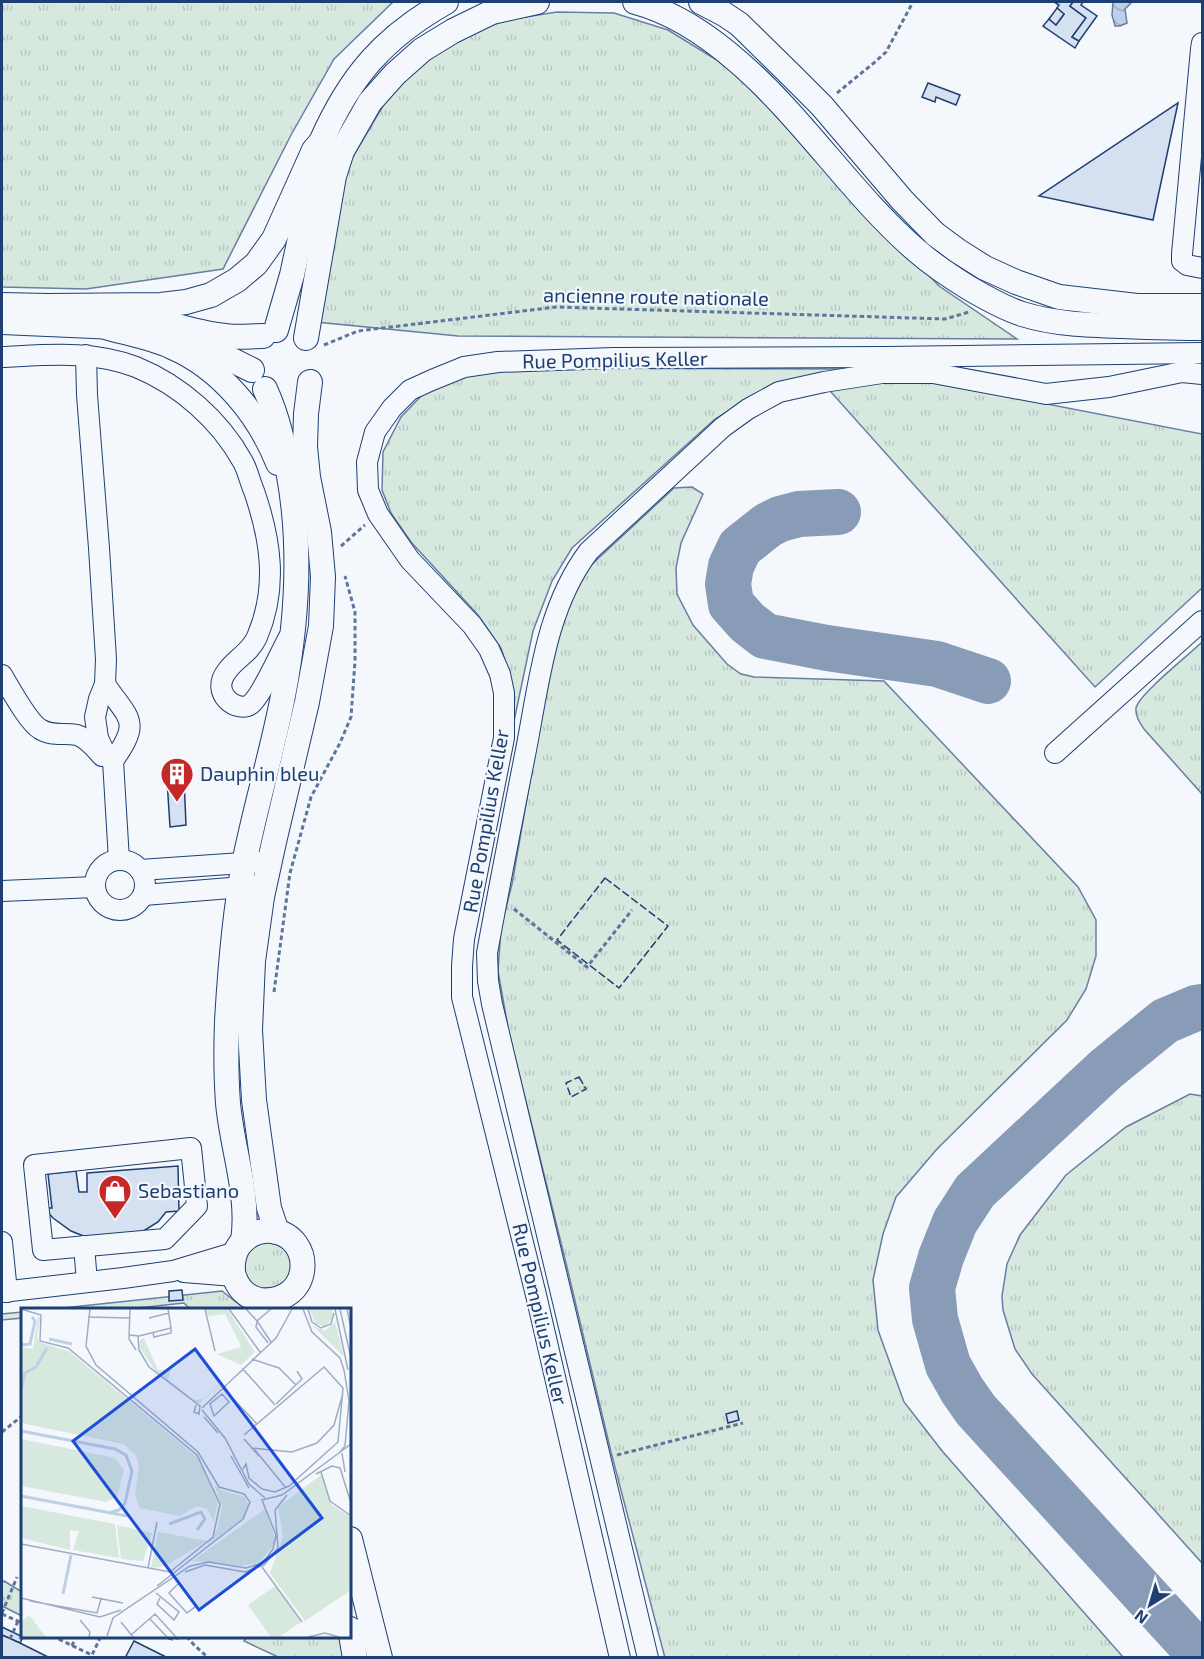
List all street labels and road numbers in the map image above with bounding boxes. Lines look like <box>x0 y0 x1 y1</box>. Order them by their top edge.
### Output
street label: ancienne route nationale <box>543 282 769 310</box>
street label: Rue Pompilius Keller <box>522 345 708 373</box>
street label: Rue Pompilius Keller <box>457 727 513 914</box>
street label: Rue Pompilius Keller <box>508 1220 574 1407</box>

